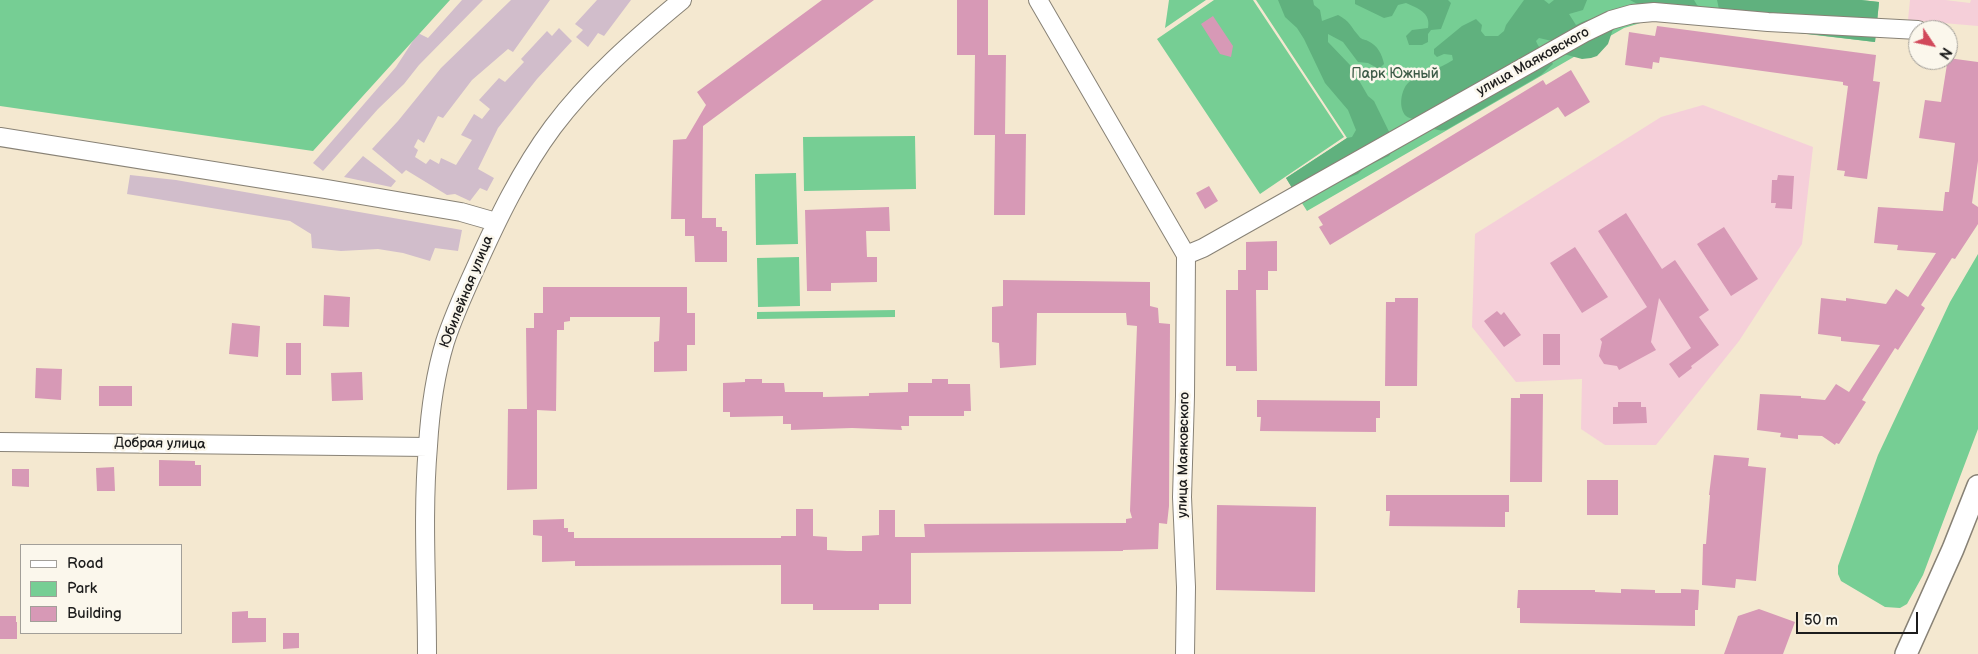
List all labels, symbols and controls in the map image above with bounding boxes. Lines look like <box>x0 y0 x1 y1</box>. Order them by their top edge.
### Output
north arrow <box>1908 20 1958 70</box>
street label: улица Маяковского <box>1474 24 1592 100</box>
text: N <box>1935 44 1955 62</box>
park label: Парк Южный <box>1351 66 1439 82</box>
street label: Юбилейная улица <box>437 233 497 351</box>
street label: улица Маяковского <box>1175 392 1193 518</box>
street label: Добрая улица <box>114 435 206 453</box>
legend <box>20 544 182 634</box>
text: Road <box>67 554 103 573</box>
text: Park <box>67 579 97 598</box>
scale bar <box>1798 602 1920 634</box>
text: Building <box>67 604 122 623</box>
text: 50 m <box>1804 611 1838 630</box>

